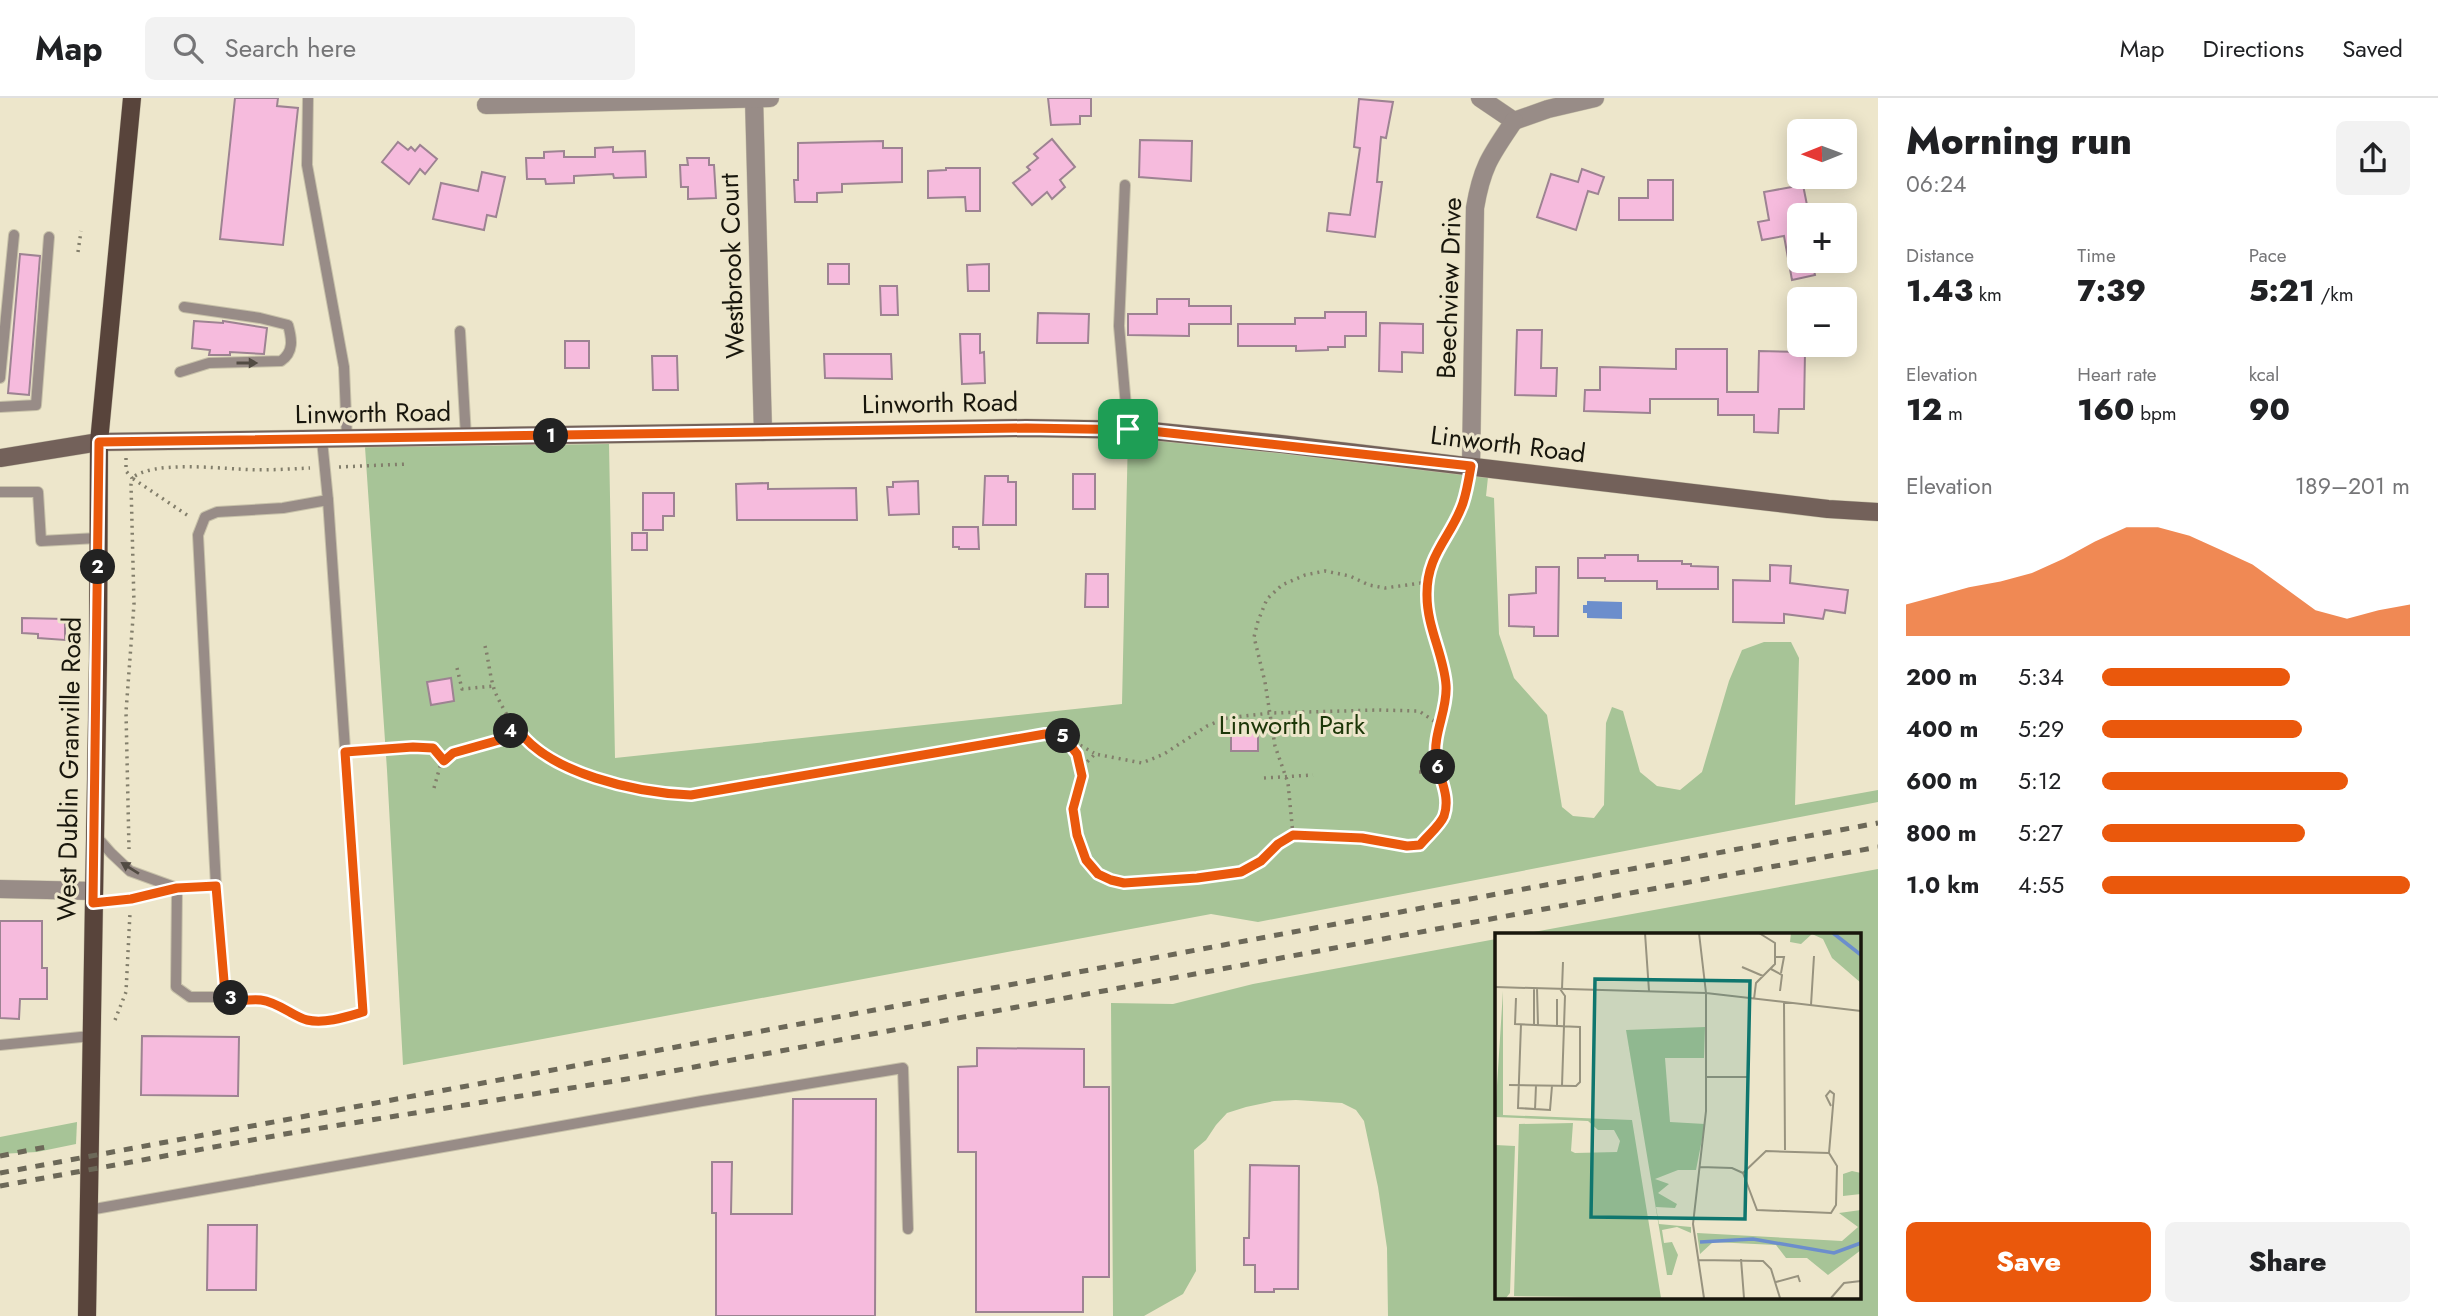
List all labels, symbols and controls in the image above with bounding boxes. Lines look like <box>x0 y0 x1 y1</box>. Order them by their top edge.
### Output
search box <box>145 17 635 80</box>
text: Map <box>35 25 103 72</box>
icon: search <box>169 29 207 67</box>
text: Search here <box>225 29 356 67</box>
text: Map <box>2120 31 2165 66</box>
text: Directions <box>2203 31 2304 66</box>
text: Saved <box>2342 31 2403 66</box>
text: Morning run <box>1906 113 2132 168</box>
north arrow <box>1787 119 1857 189</box>
map controls <box>1787 119 1857 357</box>
button: share <box>2336 121 2410 195</box>
text: 06:24 <box>1906 167 1966 201</box>
street label: Westbrook Court <box>710 172 754 359</box>
street label: Beechview Drive <box>1427 197 1471 379</box>
button: + <box>1787 203 1857 273</box>
text: Distance <box>1906 242 1974 269</box>
text: Time <box>2077 242 2116 269</box>
text: Pace <box>2249 242 2287 269</box>
text: 1.43 <box>1906 269 1973 312</box>
text: 7:39 <box>2077 269 2146 312</box>
text: 5:21 <box>2249 269 2315 312</box>
text: km <box>1973 281 2002 308</box>
text: /km <box>2315 281 2354 308</box>
button: − <box>1787 287 1857 357</box>
one-way arrow <box>236 357 258 369</box>
text: Elevation <box>1906 361 1978 388</box>
text: Heart rate <box>2077 361 2157 388</box>
text: kcal <box>2249 361 2279 388</box>
street label: Linworth Road <box>862 383 1018 423</box>
text: 12 <box>1906 388 1942 431</box>
text: 160 <box>2077 388 2134 431</box>
text: 90 <box>2249 388 2290 431</box>
street label: Linworth Road <box>295 393 451 433</box>
pin <box>1098 399 1158 459</box>
text: m <box>1942 400 1963 427</box>
text: bpm <box>2134 400 2177 427</box>
icon: arrive <box>1109 410 1147 448</box>
street label: Linworth Road <box>1428 416 1588 472</box>
pin: 1 <box>534 418 568 454</box>
text: 1 <box>546 422 555 449</box>
text: Elevation <box>1906 469 1993 503</box>
text: 189–201 m <box>2295 469 2410 503</box>
pin: 2 <box>80 550 116 584</box>
text: 2 <box>91 553 104 580</box>
street label: West Dublin Granville Road <box>47 616 91 922</box>
text: 200 m <box>1906 660 1977 694</box>
text: 5:34 <box>2018 660 2064 694</box>
park label: Linworth Park <box>1219 706 1366 744</box>
text: 400 m <box>1906 712 1978 746</box>
text: 5:29 <box>2018 712 2064 746</box>
pin: 4 <box>494 714 528 748</box>
text: 4 <box>504 717 517 744</box>
pin: 5 <box>1046 718 1080 754</box>
text: 5 <box>1056 722 1069 749</box>
pin: 6 <box>1420 750 1456 784</box>
text: 6 <box>1431 753 1444 780</box>
text: 600 m <box>1906 764 1978 798</box>
text: 5:12 <box>2018 764 2061 798</box>
text: 800 m <box>1906 816 1977 850</box>
text: 5:27 <box>2018 816 2063 850</box>
one-way arrow <box>121 862 140 875</box>
text: 1.0 km <box>1906 868 1979 902</box>
text: 4:55 <box>2018 868 2064 902</box>
inset map <box>1495 933 1860 1298</box>
pin: 3 <box>214 981 248 1016</box>
text: 3 <box>225 984 236 1011</box>
button: Save <box>1906 1222 2151 1302</box>
button: Share <box>2165 1222 2410 1302</box>

